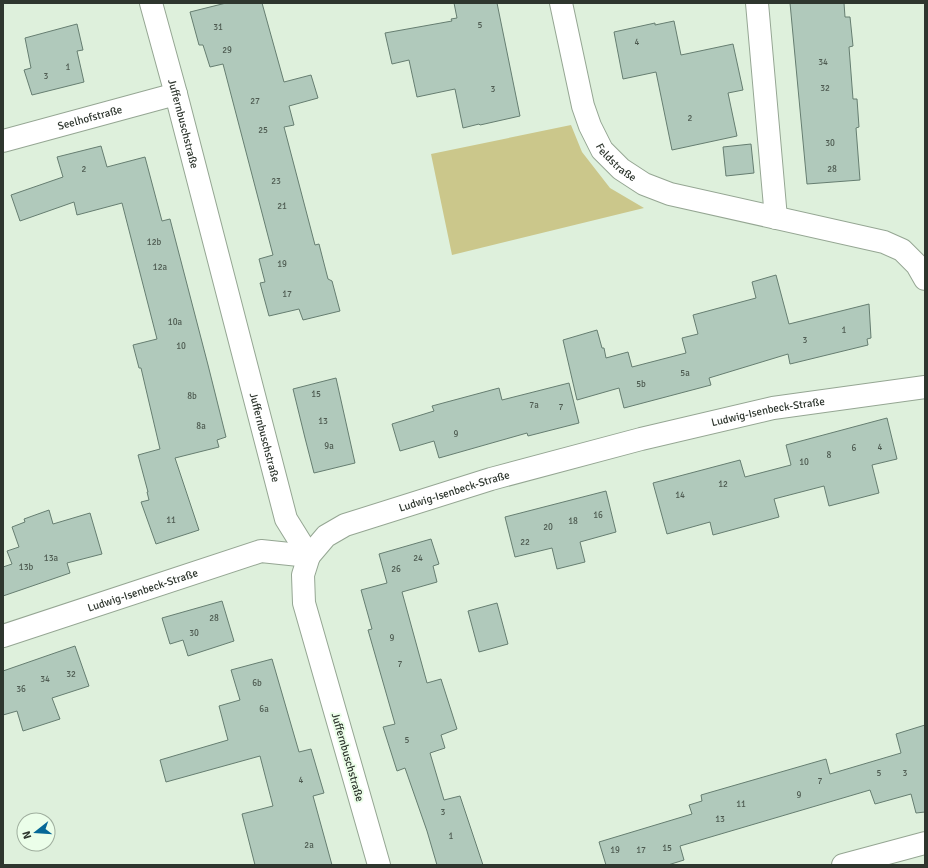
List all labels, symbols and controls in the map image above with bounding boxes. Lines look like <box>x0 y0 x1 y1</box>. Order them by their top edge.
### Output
house number: 5 <box>478 20 483 31</box>
house number: 31 <box>213 22 223 33</box>
house number: 4 <box>635 37 640 48</box>
house number: 29 <box>222 45 232 56</box>
house number: 34 <box>818 57 828 68</box>
house number: 1 <box>66 62 71 73</box>
house number: 3 <box>44 71 49 82</box>
street label: Juffernbuschstraße <box>165 78 201 170</box>
house number: 32 <box>820 83 830 94</box>
house number: 3 <box>491 84 496 95</box>
house number: 27 <box>250 96 260 107</box>
street label: Seelhofstraße <box>56 103 124 133</box>
house number: 2 <box>688 113 693 124</box>
house number: 25 <box>258 125 268 136</box>
house number: 30 <box>825 138 835 149</box>
street label: Feldstraße <box>593 141 639 184</box>
house number: 2 <box>82 164 87 175</box>
house number: 28 <box>827 164 837 175</box>
house number: 23 <box>271 176 281 187</box>
house number: 21 <box>277 201 287 212</box>
house number: 12b <box>147 237 161 248</box>
house number: 19 <box>277 259 287 270</box>
house number: 12a <box>153 262 168 273</box>
house number: 17 <box>282 289 292 300</box>
house number: 10a <box>168 317 183 328</box>
house number: 1 <box>842 325 847 336</box>
house number: 3 <box>803 335 808 346</box>
house number: 10 <box>176 341 186 352</box>
house number: 5a <box>680 368 690 379</box>
house number: 5b <box>636 379 646 390</box>
house number: 15 <box>311 389 321 400</box>
house number: 8b <box>187 391 197 402</box>
street label: Juffernbuschstraße <box>247 391 282 484</box>
street label: Ludwig-Isenbeck-Straße <box>710 395 826 429</box>
house number: 7a <box>529 400 539 411</box>
house number: 7 <box>559 402 564 413</box>
house number: 13 <box>318 416 328 427</box>
house number: 8a <box>196 421 206 432</box>
house number: 9 <box>454 429 459 440</box>
house number: 9a <box>324 441 334 452</box>
house number: 4 <box>878 442 883 453</box>
house number: 6 <box>852 443 857 454</box>
house number: 8 <box>827 450 832 461</box>
house number: 10 <box>799 457 809 468</box>
street label: Ludwig-Isenbeck-Straße <box>397 468 511 515</box>
house number: 12 <box>718 479 728 490</box>
house number: 14 <box>675 490 685 501</box>
house number: 16 <box>593 510 603 521</box>
house number: 11 <box>166 515 176 526</box>
house number: 18 <box>568 516 578 527</box>
house number: 20 <box>543 522 553 533</box>
house number: 22 <box>520 537 530 548</box>
house number: 13a <box>44 553 59 564</box>
house number: 24 <box>413 553 423 564</box>
house number: 13b <box>19 562 33 573</box>
house number: 26 <box>391 564 401 575</box>
street label: Ludwig-Isenbeck-Straße <box>86 566 200 615</box>
house number: 28 <box>209 613 219 624</box>
house number: 30 <box>189 628 199 639</box>
house number: 9 <box>390 633 395 644</box>
house number: 7 <box>398 659 403 670</box>
house number: 32 <box>66 669 76 680</box>
house number: 34 <box>40 674 50 685</box>
house number: 6b <box>252 678 262 689</box>
house number: 36 <box>16 684 26 695</box>
house number: 6a <box>259 704 269 715</box>
street label: Juffernbuschstraße <box>329 711 366 803</box>
house number: 5 <box>405 735 410 746</box>
house number: 5 <box>877 768 882 779</box>
house number: 3 <box>903 768 908 779</box>
house number: 4 <box>299 775 304 786</box>
house number: 7 <box>818 776 823 787</box>
house number: 9 <box>797 790 802 801</box>
house number: 11 <box>736 799 746 810</box>
house number: 3 <box>441 807 446 818</box>
north arrow <box>16 812 56 852</box>
house number: 13 <box>715 814 725 825</box>
text: N <box>20 829 34 840</box>
house number: 1 <box>449 831 454 842</box>
house number: 2a <box>304 840 314 851</box>
house number: 15 <box>662 843 672 854</box>
house number: 19 <box>610 845 620 856</box>
house number: 17 <box>636 845 646 856</box>

